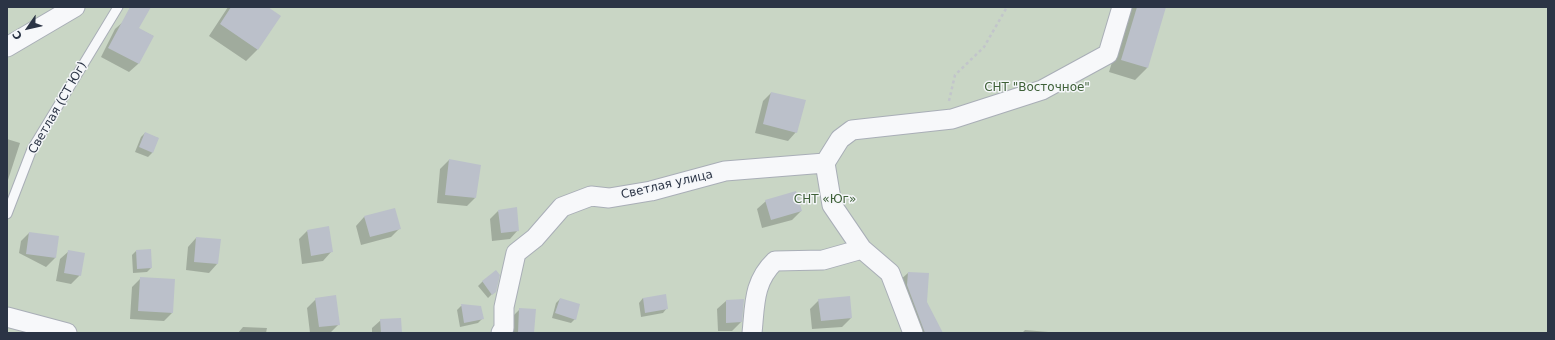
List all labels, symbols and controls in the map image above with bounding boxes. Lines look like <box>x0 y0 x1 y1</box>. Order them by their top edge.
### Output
north arrow <box>8 8 48 48</box>
text: С <box>10 28 25 42</box>
street label: Светлая (СТ Юг) <box>26 59 90 157</box>
park label: СНТ "Восточное" <box>984 81 1090 95</box>
street label: Светлая улица <box>620 167 714 203</box>
park label: СНТ «Юг» <box>794 193 856 207</box>

